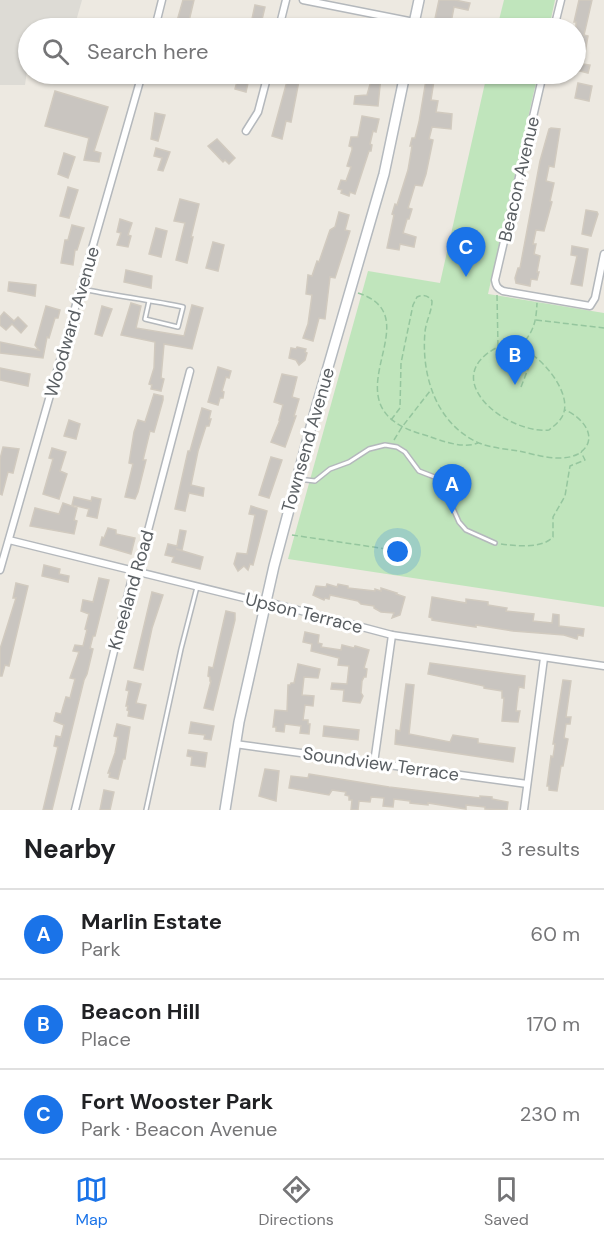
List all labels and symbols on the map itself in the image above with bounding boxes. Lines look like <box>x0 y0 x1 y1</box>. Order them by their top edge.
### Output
street label: Beacon Avenue <box>493 114 545 244</box>
pin: C <box>446 228 486 277</box>
street label: Woodward Avenue <box>39 244 105 400</box>
pin: B <box>496 336 534 385</box>
street label: Townsend Avenue <box>276 365 340 515</box>
pin: A <box>432 464 472 514</box>
street label: Kneeland Road <box>102 527 160 653</box>
your location <box>383 537 412 566</box>
street label: Upson Terrace <box>243 587 365 639</box>
street label: Soundview Terrace <box>301 741 461 787</box>

